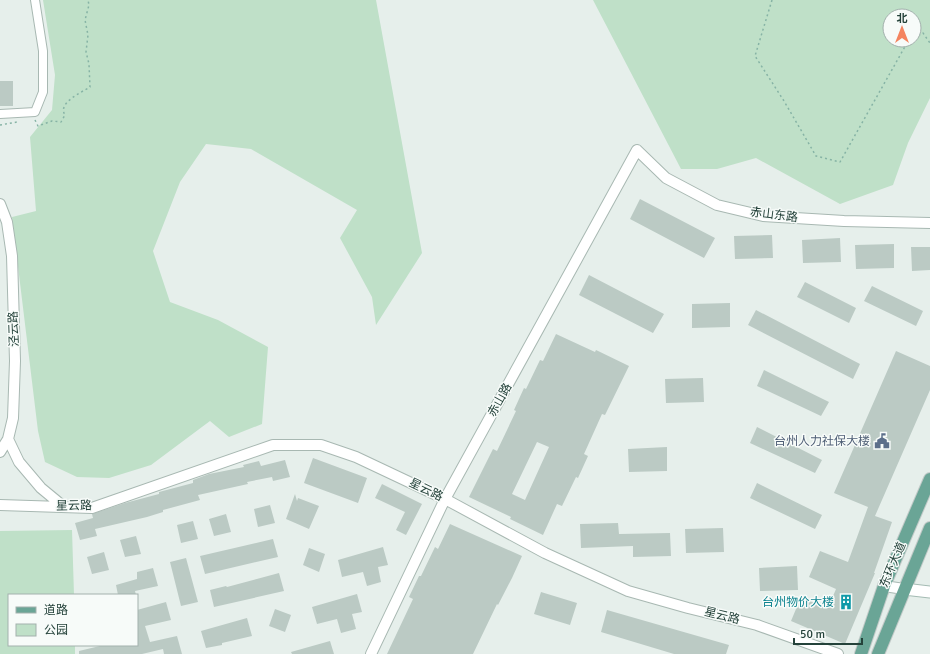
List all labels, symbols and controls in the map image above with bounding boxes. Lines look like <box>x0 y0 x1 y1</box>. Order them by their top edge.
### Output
north arrow <box>882 8 922 48</box>
text: 北 <box>897 12 908 25</box>
street label: 赤山东路 <box>749 205 799 225</box>
street label: 泾云路 <box>6 311 22 347</box>
street label: 赤山路 <box>485 381 515 419</box>
public building icon: 台州人力社保大楼 <box>873 432 891 450</box>
place label: 台州人力社保大楼 <box>774 434 870 449</box>
street label: 星云路 <box>407 475 445 505</box>
street label: 星云路 <box>56 498 92 514</box>
street label: 东环大道 <box>877 540 909 590</box>
building icon: 台州物价大楼 <box>837 593 855 611</box>
legend <box>8 594 138 646</box>
place label: 台州物价大楼 <box>762 595 834 610</box>
text: 道路 <box>44 603 68 618</box>
street label: 星云路 <box>703 604 741 628</box>
scale bar <box>794 620 862 646</box>
text: 公园 <box>44 623 68 638</box>
text: 50 m <box>800 627 825 642</box>

